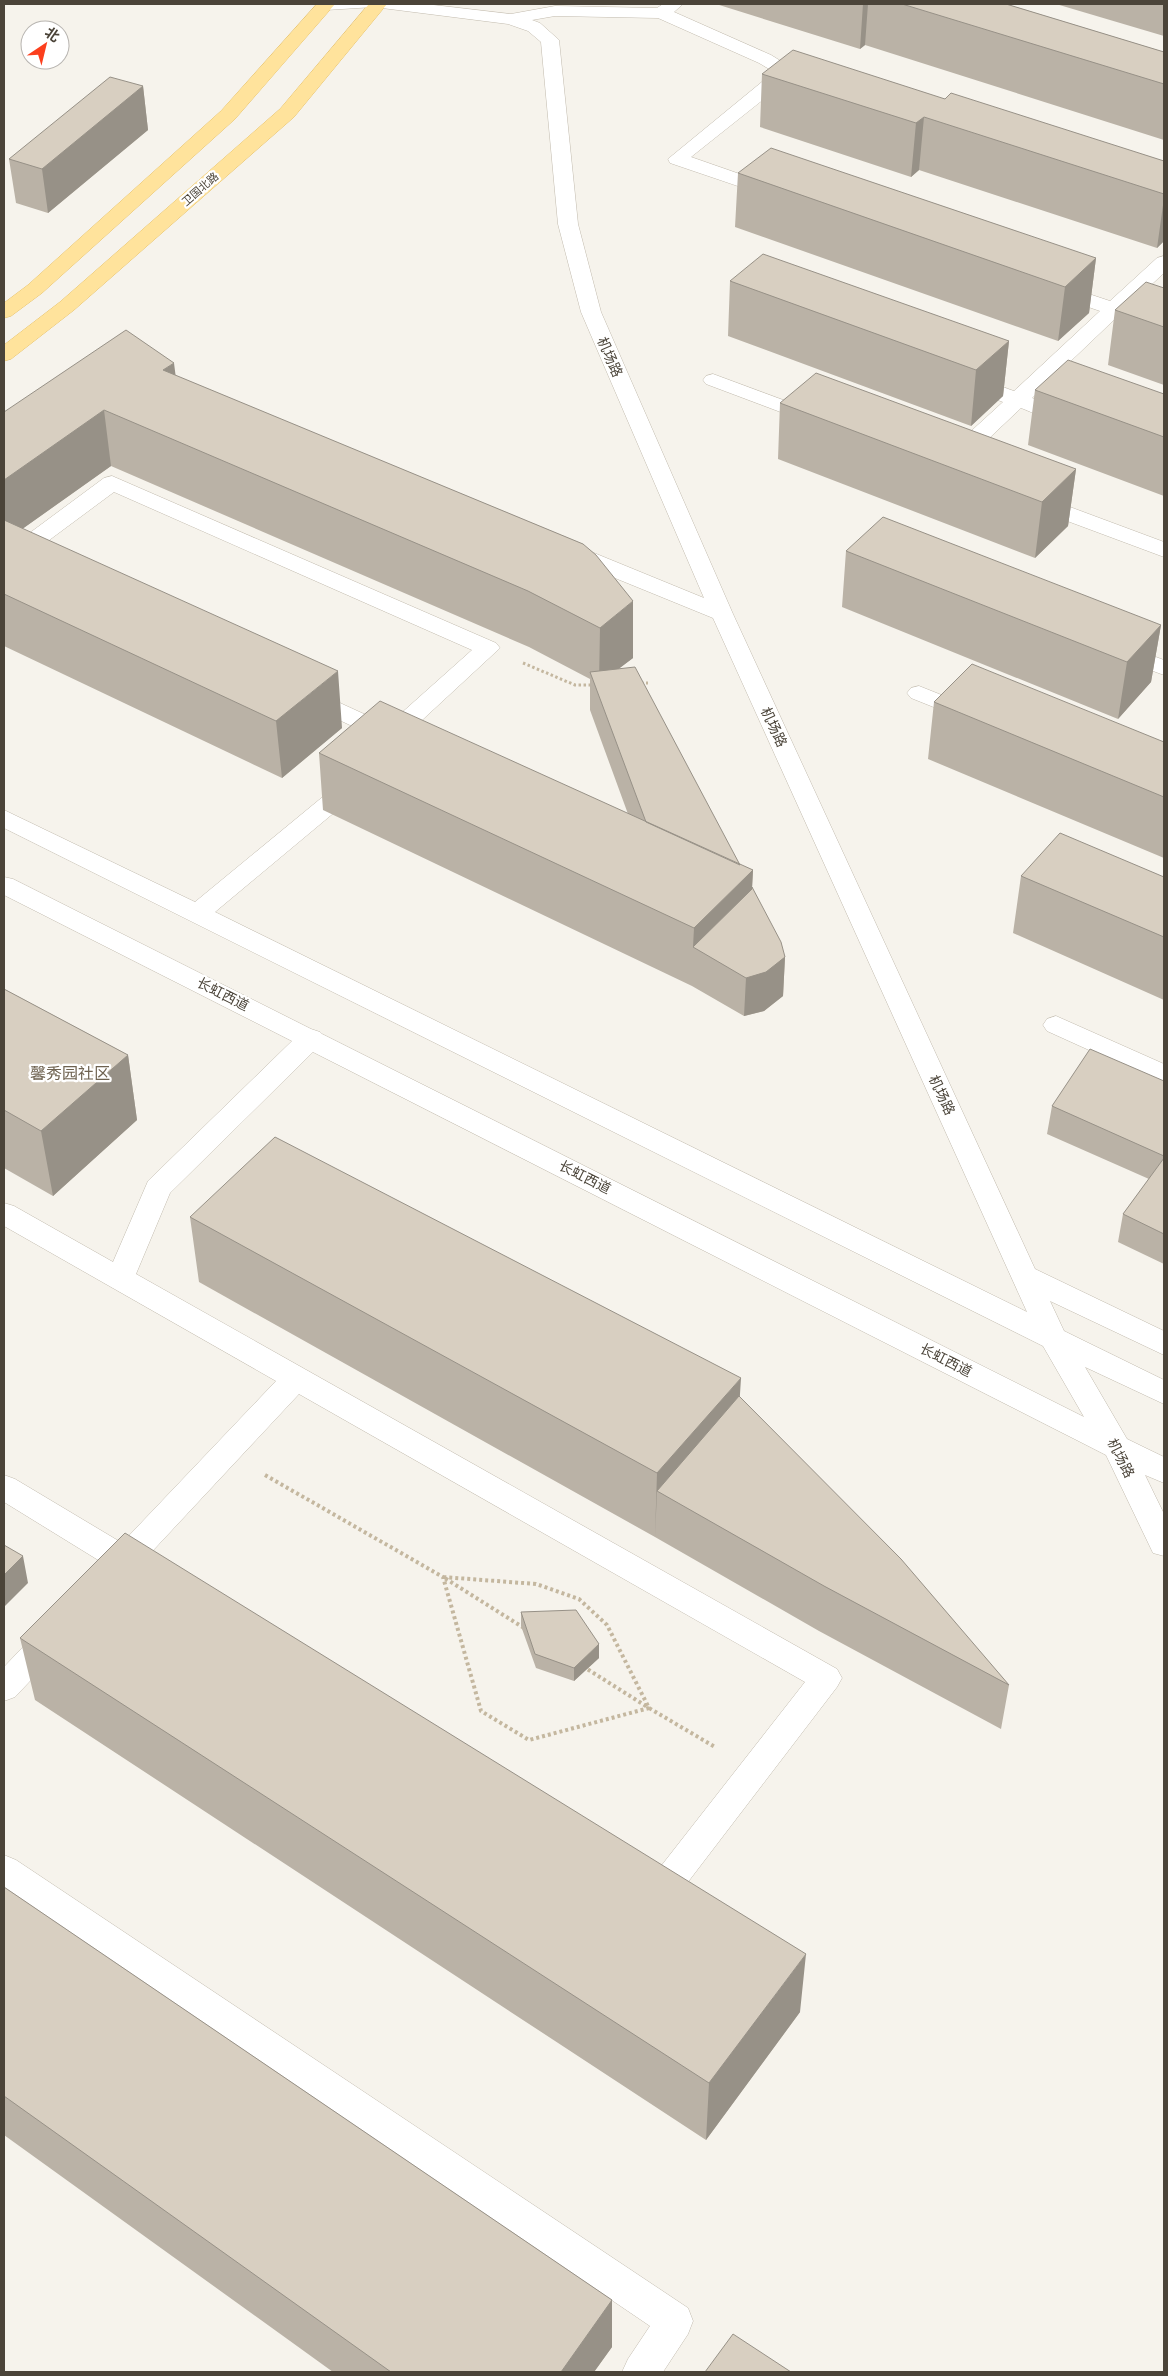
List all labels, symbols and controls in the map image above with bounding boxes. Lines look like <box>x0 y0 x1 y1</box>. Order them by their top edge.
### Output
north arrow <box>20 20 70 70</box>
text: 北 <box>42 23 63 46</box>
street label: 卫国北路 <box>179 169 221 209</box>
street label: 机场路 <box>593 334 627 380</box>
street label: 机场路 <box>757 704 791 750</box>
street label: 长虹西道 <box>194 973 252 1015</box>
district label: 馨秀园社区 <box>30 1063 110 1083</box>
street label: 机场路 <box>925 1072 959 1118</box>
street label: 长虹西道 <box>556 1156 614 1198</box>
street label: 长虹西道 <box>917 1339 975 1381</box>
street label: 机场路 <box>1103 1435 1139 1481</box>

